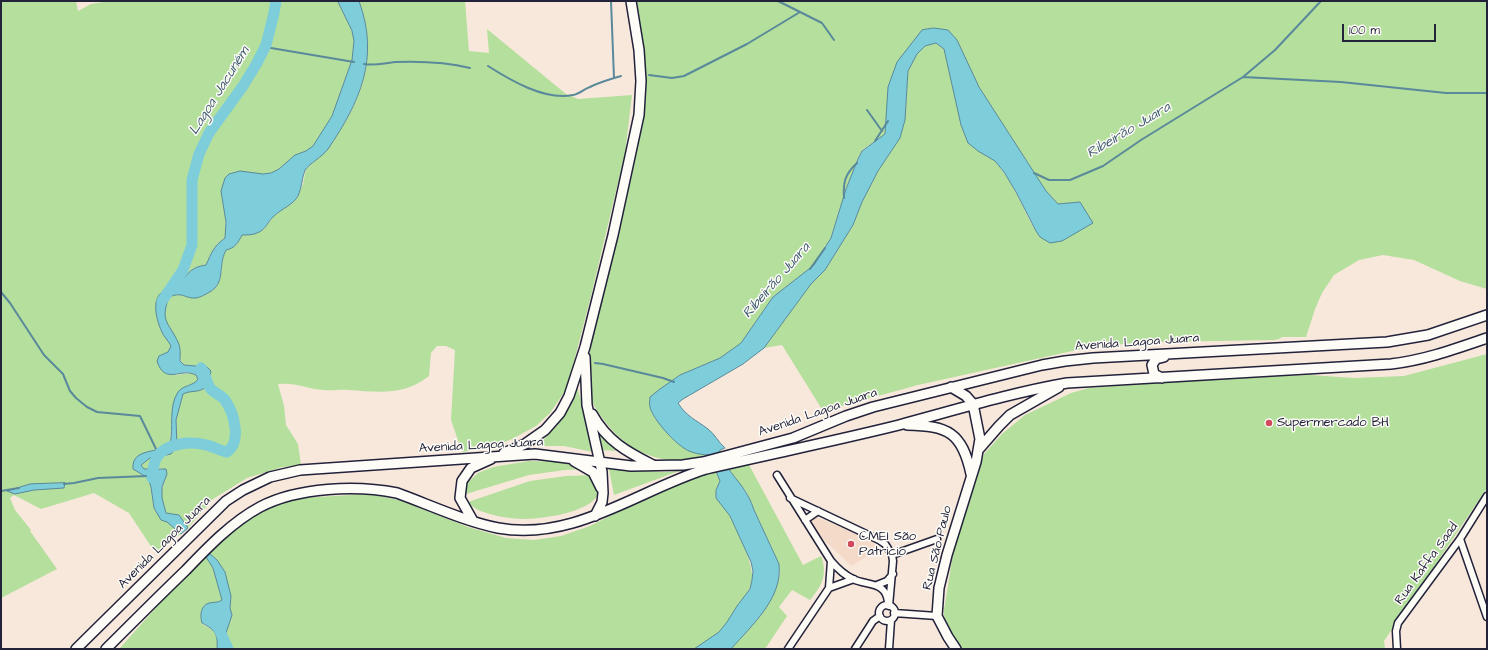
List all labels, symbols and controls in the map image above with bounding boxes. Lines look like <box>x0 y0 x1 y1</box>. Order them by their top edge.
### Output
scale bar <box>1344 16 1438 42</box>
text: 100 m <box>1349 22 1380 39</box>
water label: Lagoa Jacuném <box>186 44 254 138</box>
water label: Ribeirão Juara <box>1084 99 1174 163</box>
water label: Ribeirão Juara <box>740 240 814 322</box>
street label: Avenida Lagoa Juara <box>1074 331 1200 355</box>
street label: Avenida Lagoa Juara <box>757 385 879 441</box>
place label: Supermercado BH <box>1277 415 1389 431</box>
marker: Supermercado BH <box>1264 418 1274 428</box>
street label: Avenida Lagoa Juara <box>418 435 544 457</box>
street label: Avenida Lagoa Juara <box>116 494 214 592</box>
street label: Rua São Paulo <box>920 504 956 592</box>
street label: Rua Kaffa Saad <box>1392 520 1462 608</box>
place label: CMEI São Patrício <box>859 529 916 560</box>
marker: CMEI São Patrício <box>846 539 856 549</box>

